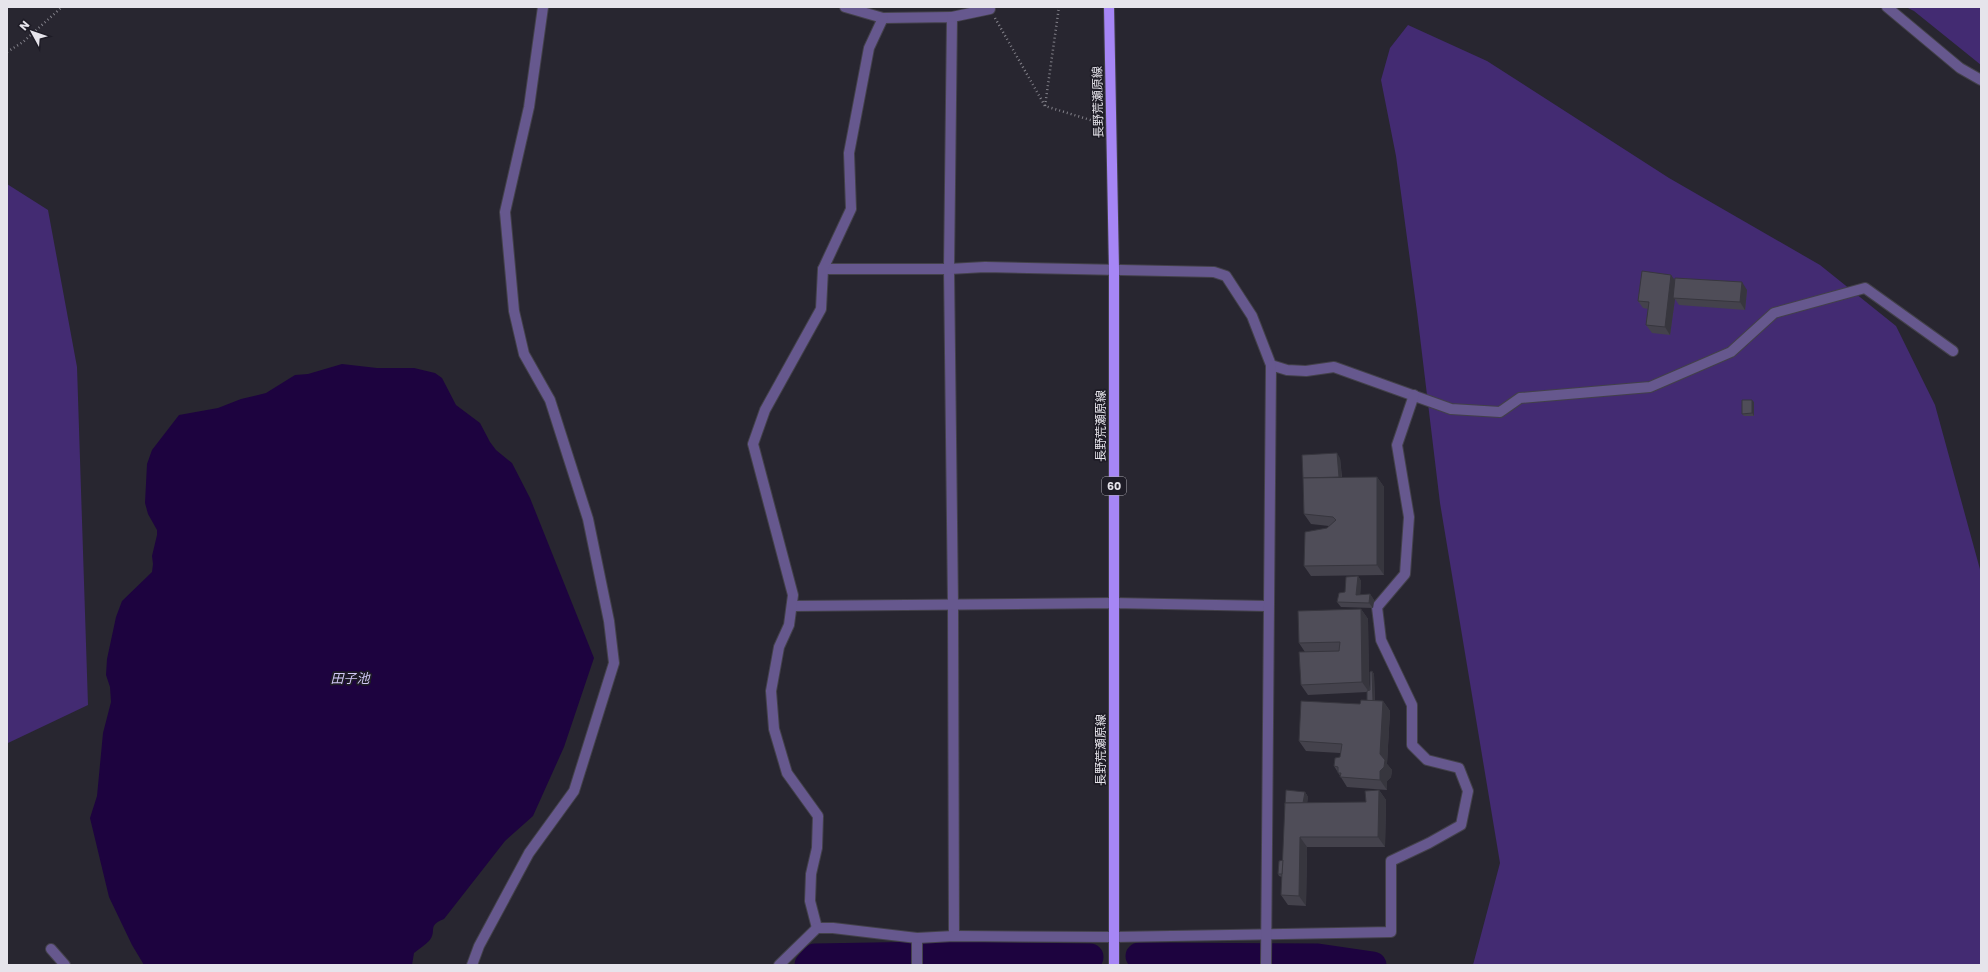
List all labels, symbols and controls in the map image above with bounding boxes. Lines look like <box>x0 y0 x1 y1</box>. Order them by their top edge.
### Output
north arrow <box>12 12 52 52</box>
text: N <box>16 17 33 34</box>
street label: 長野荒瀬原線 <box>1088 66 1107 138</box>
street label: 長野荒瀬原線 <box>1092 390 1109 462</box>
road number: 60 <box>1102 477 1126 495</box>
water label: 田子池 <box>330 669 371 688</box>
street label: 長野荒瀬原線 <box>1092 714 1109 786</box>

